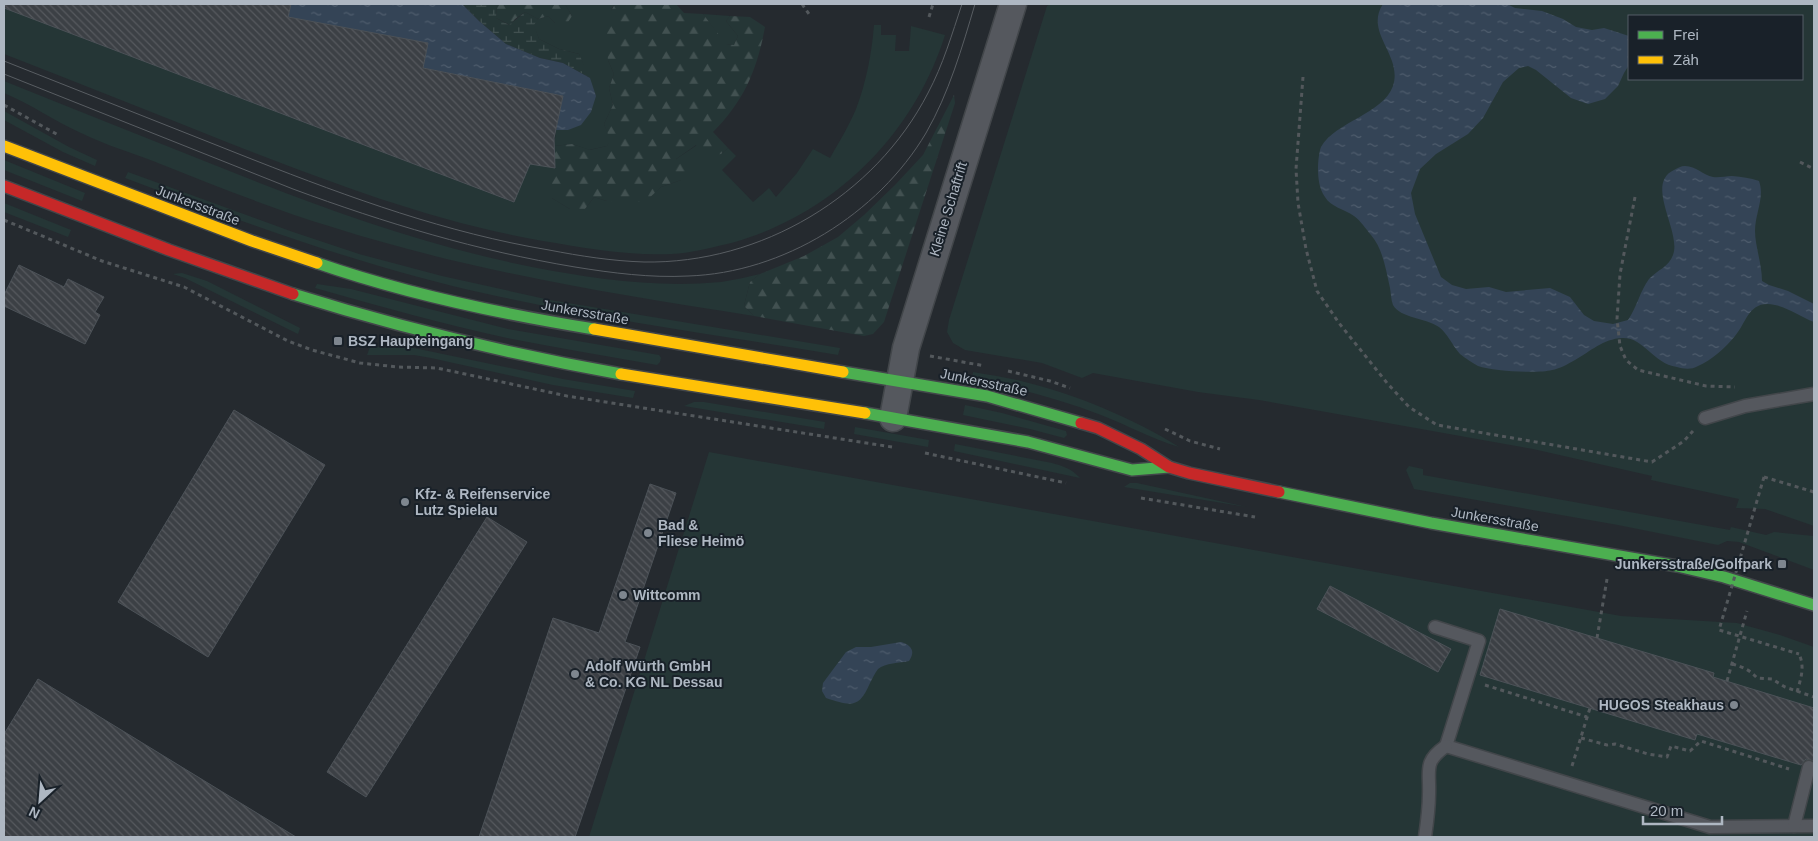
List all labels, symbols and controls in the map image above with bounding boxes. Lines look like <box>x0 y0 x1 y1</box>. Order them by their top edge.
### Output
legend <box>1628 15 1803 80</box>
text: Frei <box>1673 26 1699 43</box>
text: Zäh <box>1673 51 1699 68</box>
street label: Kleine Schaftrift <box>926 160 970 258</box>
street label: Junkersstraße <box>154 182 242 228</box>
street label: Junkersstraße <box>540 296 630 328</box>
place label: BSZ Haupteingang <box>348 333 473 349</box>
marker: BSZ Haupteingang <box>332 335 344 347</box>
street label: Junkersstraße <box>939 365 1029 399</box>
place label: Kfz- & Reifenservice Lutz Spielau <box>415 486 551 518</box>
marker: Kfz- & Reifenservice Lutz Spielau <box>399 496 411 508</box>
street label: Junkersstraße <box>1450 503 1540 535</box>
place label: Bad & Fliese Heimö <box>658 517 744 549</box>
marker: Bad & Fliese Heimö <box>642 527 654 539</box>
place label: Junkersstraße/Golfpark <box>1615 556 1772 572</box>
marker: Junkersstraße/Golfpark <box>1776 558 1788 570</box>
place label: Wittcomm <box>633 587 701 603</box>
marker: Wittcomm <box>617 589 629 601</box>
place label: Adolf Würth GmbH & Co. KG NL Dessau <box>585 658 722 690</box>
marker: Adolf Würth GmbH & Co. KG NL Dessau <box>569 668 581 680</box>
place label: HUGOS Steakhaus <box>1599 697 1724 713</box>
marker: HUGOS Steakhaus <box>1728 699 1740 711</box>
north arrow <box>15 776 65 826</box>
scale bar <box>1643 794 1722 826</box>
text: 20 m <box>1650 802 1683 819</box>
text: N <box>26 803 42 822</box>

